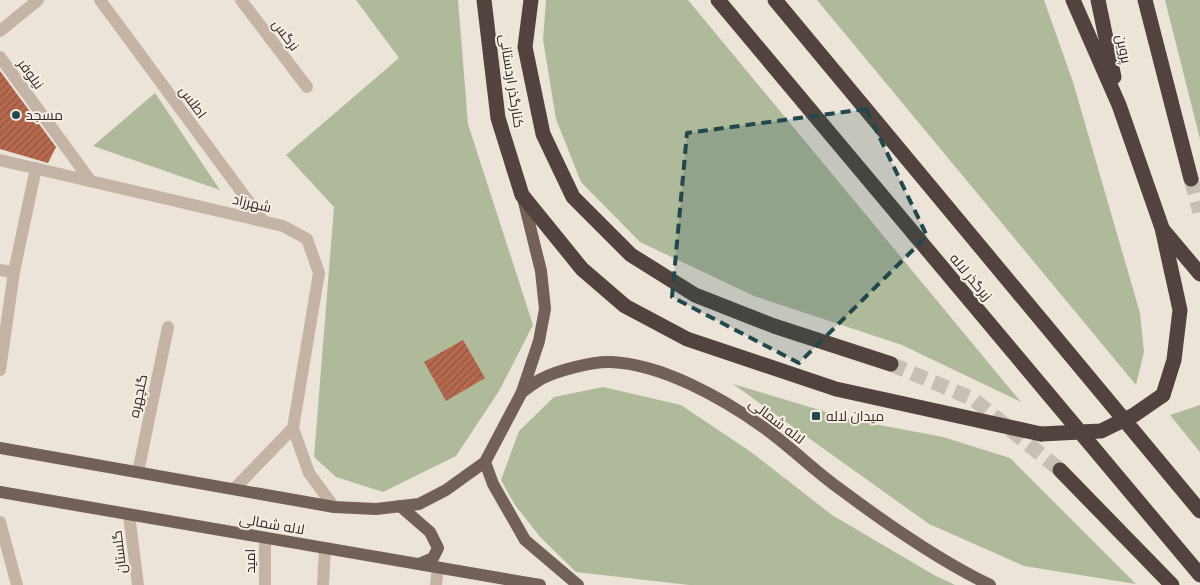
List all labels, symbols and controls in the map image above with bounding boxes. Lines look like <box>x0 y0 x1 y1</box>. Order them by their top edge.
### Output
street label: نرگس <box>269 16 303 54</box>
street label: کنارگذر اردستانی <box>497 33 527 129</box>
street label: پروین <box>1111 33 1135 66</box>
street label: نیلوفر <box>14 55 47 92</box>
street label: اطلس <box>176 83 210 121</box>
place label: مسجد <box>26 107 63 123</box>
marker: مسجد <box>10 109 22 121</box>
street label: شهرزاد <box>231 191 273 215</box>
street label: زیرگذر لاله <box>947 250 995 304</box>
street label: گلچهره <box>126 373 152 420</box>
street label: لاله شمالی <box>746 395 808 447</box>
place label: میدان لاله <box>826 408 884 424</box>
marker: میدان لاله <box>810 410 822 422</box>
street label: لاله شمالی <box>238 510 306 538</box>
street label: گلستان <box>108 530 130 574</box>
street label: امید <box>242 549 258 573</box>

